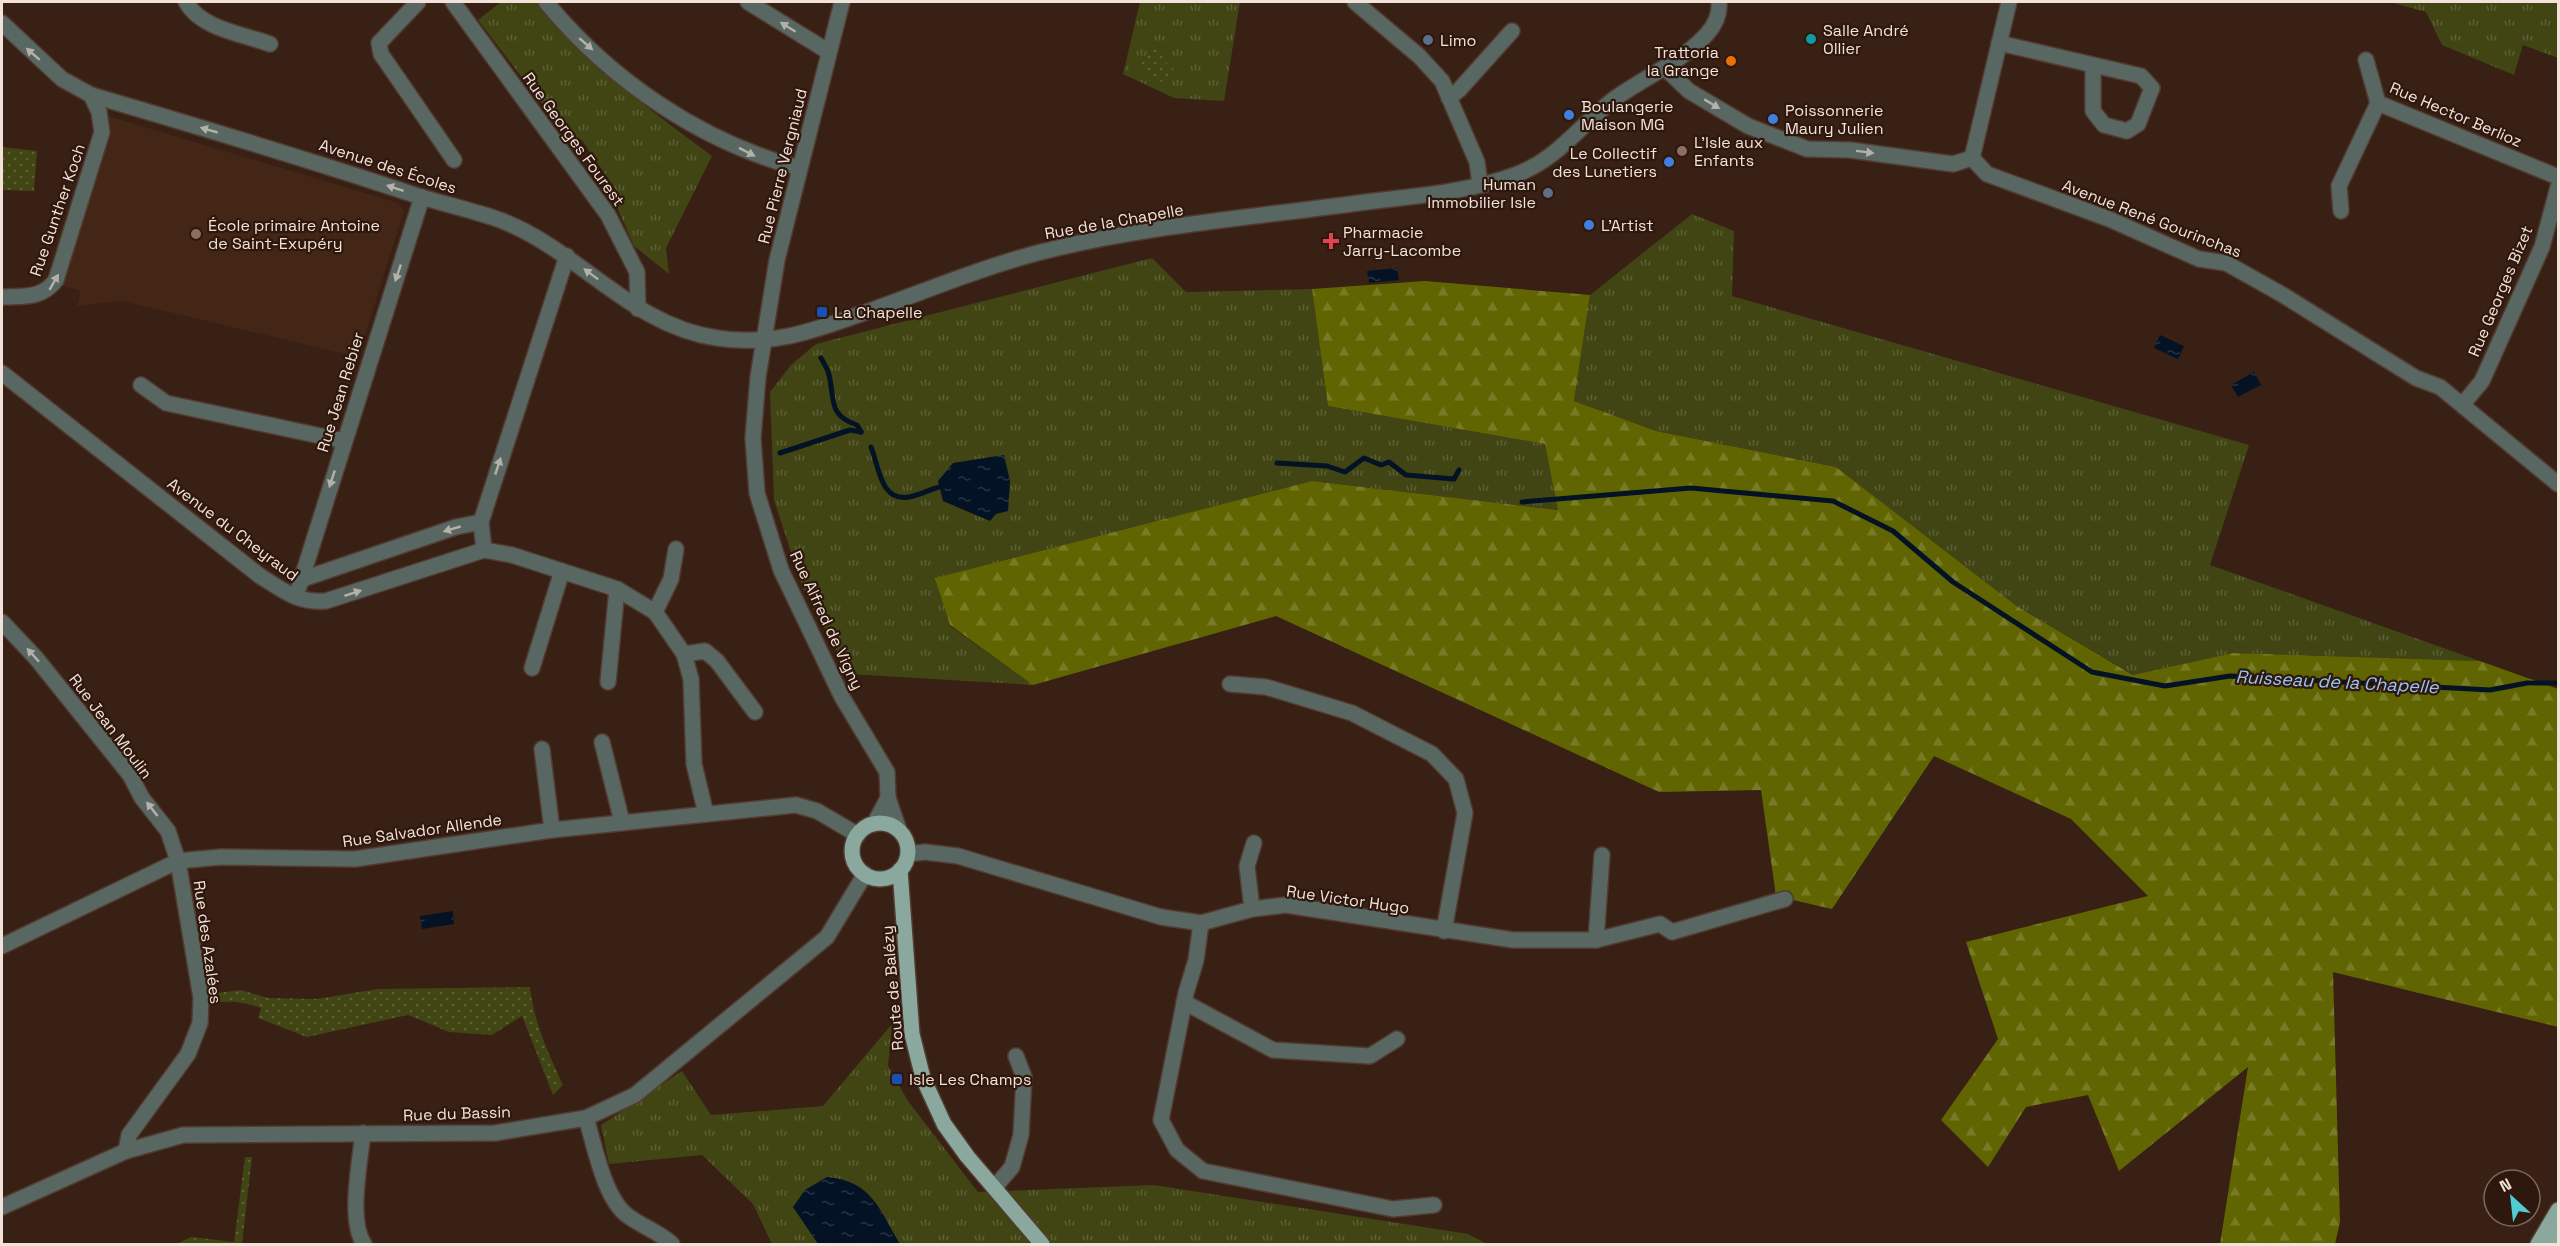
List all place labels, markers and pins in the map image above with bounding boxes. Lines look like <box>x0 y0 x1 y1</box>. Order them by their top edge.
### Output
place label: Salle André Ollier <box>1823 20 1909 59</box>
place label: Limo <box>1440 30 1476 51</box>
marker: Salle André Ollier <box>1804 32 1818 46</box>
marker: Limo <box>1421 33 1435 47</box>
place label: Trattoria la Grange <box>1647 42 1719 81</box>
marker: Trattoria la Grange <box>1724 54 1738 68</box>
place label: Boulangerie Maison MG <box>1581 96 1673 135</box>
place label: Poissonnerie Maury Julien <box>1785 100 1884 139</box>
marker: Boulangerie Maison MG <box>1562 108 1576 122</box>
marker: Poissonnerie Maury Julien <box>1766 112 1780 126</box>
place label: L'Isle aux Enfants <box>1694 132 1763 171</box>
place label: Le Collectif des Lunetiers <box>1552 143 1657 182</box>
marker: L'Isle aux Enfants <box>1675 144 1689 158</box>
marker: Le Collectif des Lunetiers <box>1662 155 1676 169</box>
place label: Human Immobilier Isle <box>1427 174 1536 213</box>
marker: Human Immobilier Isle <box>1541 186 1555 200</box>
place label: École primaire Antoine de Saint-Exupéry <box>208 215 380 254</box>
place label: L'Artist <box>1601 215 1654 236</box>
marker: L'Artist <box>1582 218 1596 232</box>
place label: Pharmacie Jarry-Lacombe <box>1343 222 1461 261</box>
marker: École primaire Antoine de Saint-Exupéry <box>189 227 203 241</box>
marker: Pharmacie Jarry-Lacombe <box>1324 234 1338 248</box>
place label: La Chapelle <box>834 302 922 323</box>
marker: La Chapelle <box>815 305 829 319</box>
place label: Isle Les Champs <box>909 1069 1031 1090</box>
marker: Isle Les Champs <box>890 1072 904 1086</box>

